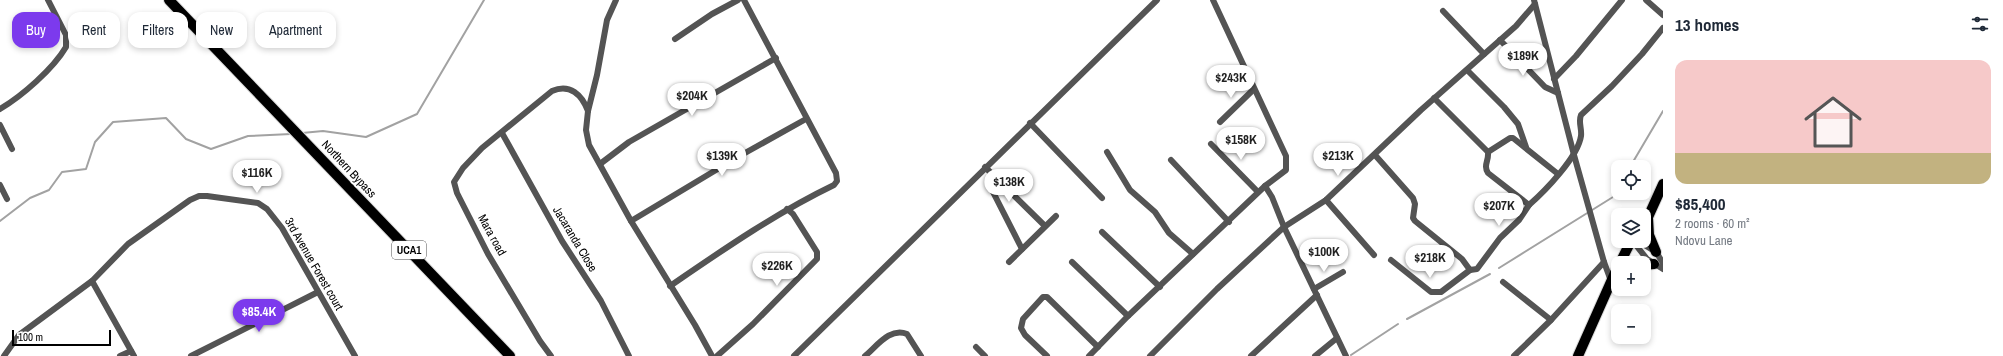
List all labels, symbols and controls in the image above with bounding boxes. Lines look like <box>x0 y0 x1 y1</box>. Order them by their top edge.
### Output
chip: Buy <box>12 12 60 48</box>
chip: Rent <box>68 12 120 48</box>
chip: Filters <box>128 12 188 48</box>
chip: New <box>196 12 247 48</box>
chip: Apartment <box>255 12 336 48</box>
text: 13 homes <box>1675 13 1739 36</box>
icon: filters <box>1969 13 1991 35</box>
pin: $189K <box>1495 43 1551 77</box>
text: $189K <box>1507 47 1539 64</box>
pin: $243K <box>1203 65 1259 99</box>
text: $243K <box>1215 69 1247 86</box>
pin: $204K <box>664 83 720 117</box>
icon: home <box>1797 86 1869 158</box>
text: $204K <box>676 87 708 104</box>
pin: $158K <box>1213 127 1269 161</box>
text: $158K <box>1225 131 1257 148</box>
street label: Northern Bypass <box>318 137 380 201</box>
pin: $139K <box>694 143 750 177</box>
pin: $213K <box>1310 143 1366 177</box>
text: $139K <box>706 147 738 164</box>
text: $213K <box>1322 147 1354 164</box>
pin: $116K <box>229 160 285 194</box>
map controls <box>1611 160 1651 344</box>
button: locate <box>1611 160 1651 200</box>
text: $116K <box>242 164 272 181</box>
pin: $138K <box>981 169 1037 203</box>
text: $138K <box>993 173 1025 190</box>
text: $85,400 <box>1675 192 1725 215</box>
pin: $207K <box>1471 193 1527 227</box>
text: $207K <box>1483 197 1515 214</box>
street label: Jacaranda Close <box>549 203 601 275</box>
button: layers <box>1611 208 1651 248</box>
street label: Mara road <box>474 212 510 258</box>
street label: 3rd Avenue Forest court <box>281 215 347 313</box>
text: 2 rooms · 60 m² <box>1675 215 1750 232</box>
text: Ndovu Lane <box>1675 232 1733 249</box>
pin: $100K <box>1296 239 1352 273</box>
road number: UCA1 <box>392 241 426 259</box>
text: $100K <box>1308 243 1340 260</box>
pin: $218K <box>1402 245 1458 279</box>
text: $218K <box>1414 249 1446 266</box>
pin: $226K <box>749 253 805 287</box>
button: + <box>1611 256 1651 296</box>
text: $226K <box>761 257 793 274</box>
pin: $85.4K <box>226 299 292 333</box>
text: $85.4K <box>242 303 276 320</box>
button: − <box>1611 304 1651 344</box>
scale bar <box>12 328 111 347</box>
text: 100 m <box>18 330 43 344</box>

